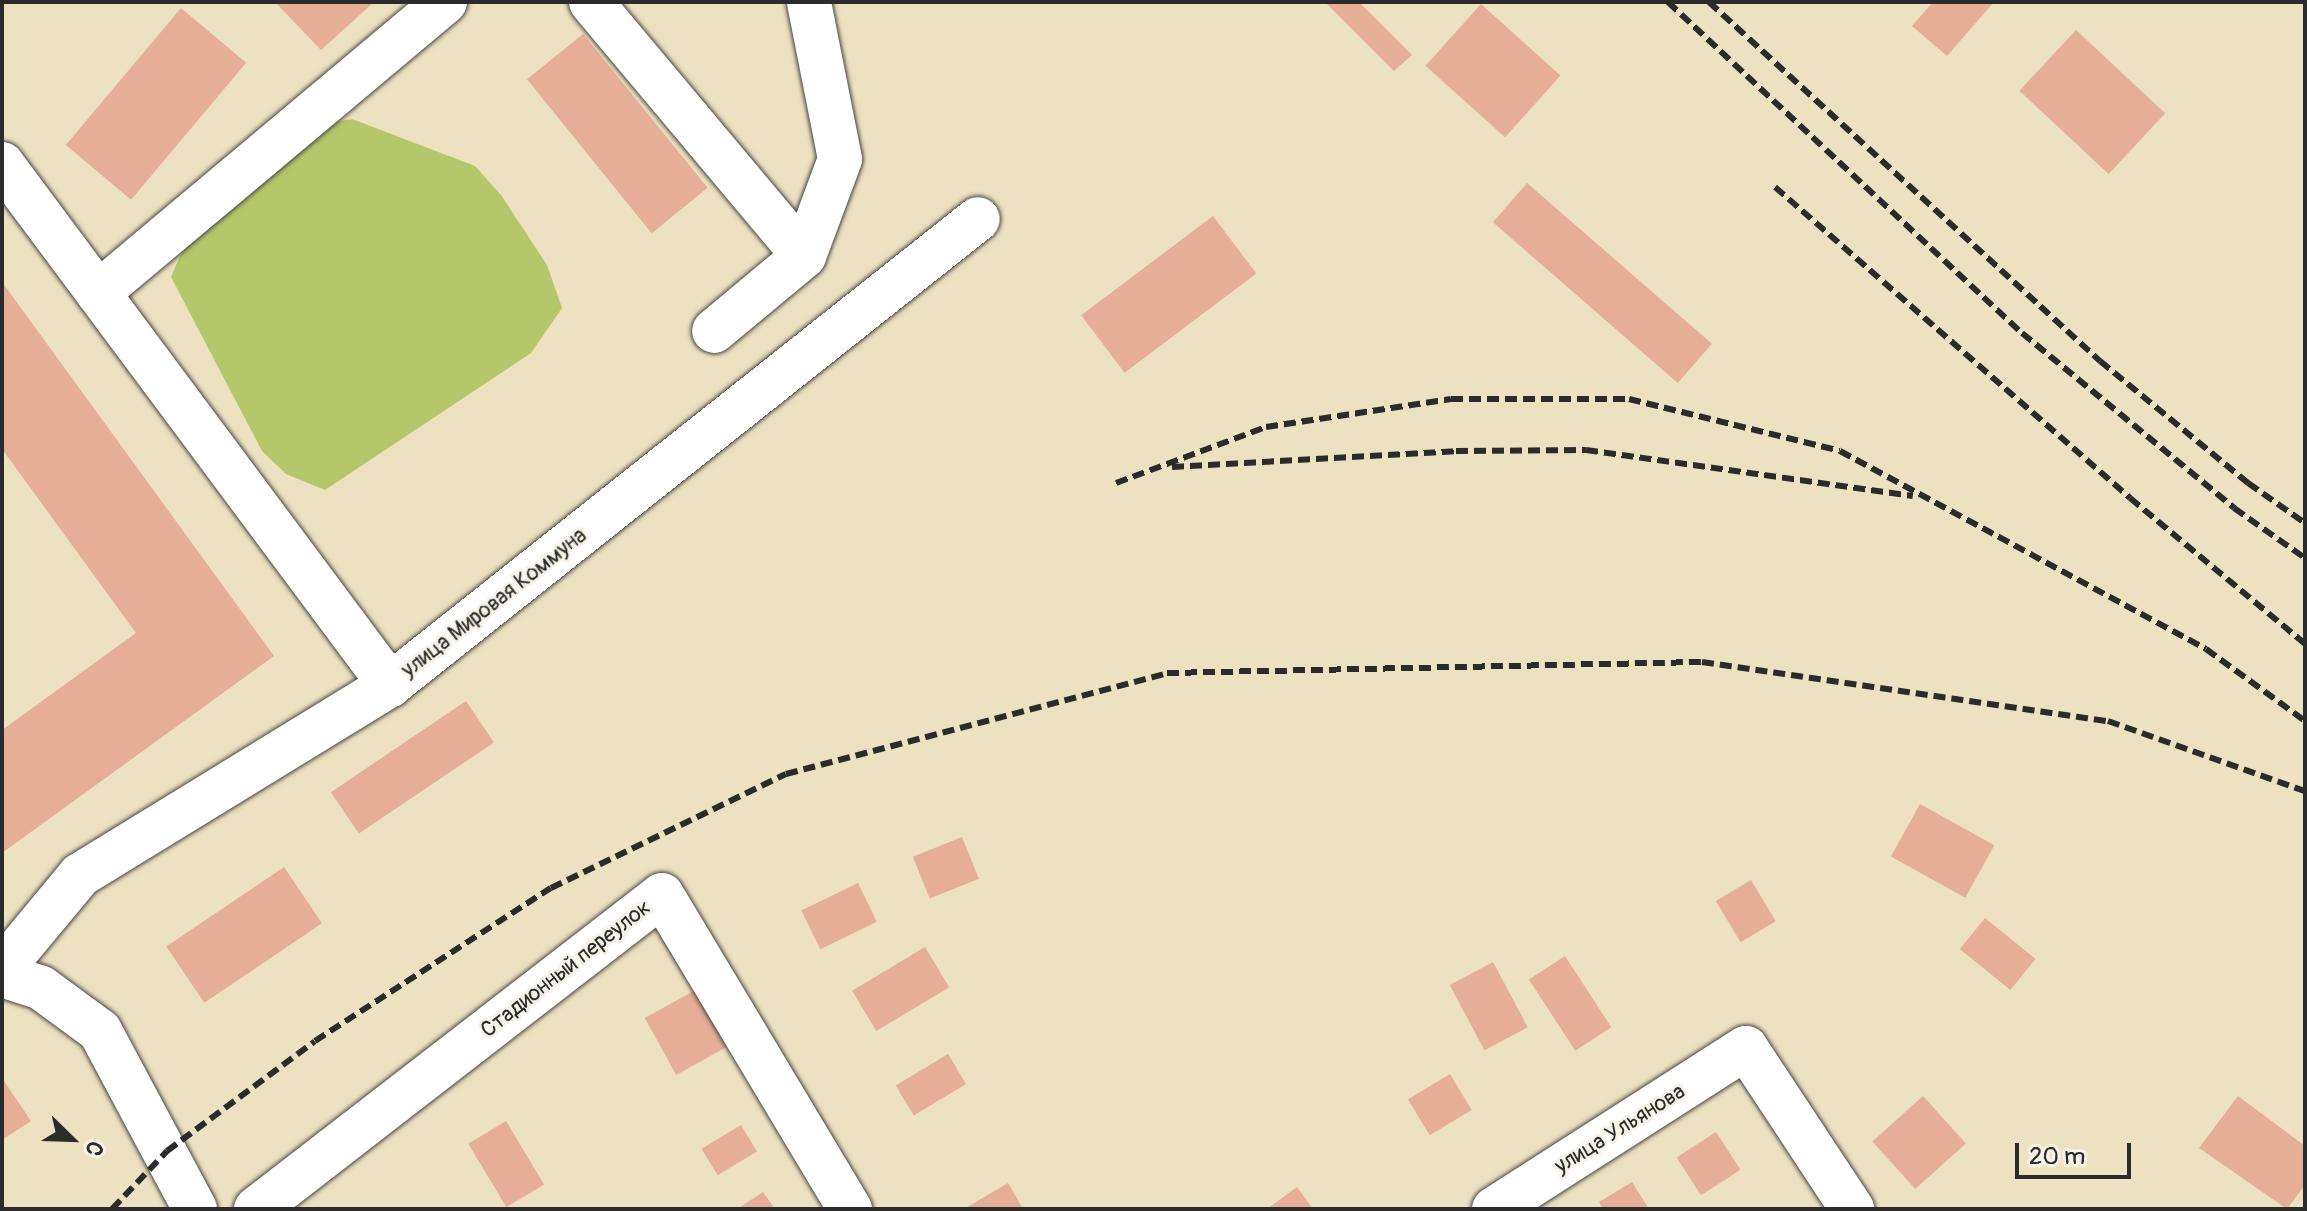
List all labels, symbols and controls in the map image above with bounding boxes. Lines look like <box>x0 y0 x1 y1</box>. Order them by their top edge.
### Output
street label: улица Мировая Коммуна <box>396 523 592 683</box>
street label: Стадионный переулок <box>476 894 656 1044</box>
street label: улица Ульянова <box>1550 1078 1690 1180</box>
north arrow <box>32 1099 112 1179</box>
scale bar <box>2019 1127 2135 1177</box>
text: С <box>79 1137 110 1160</box>
text: 20 m <box>2029 1142 2085 1171</box>

